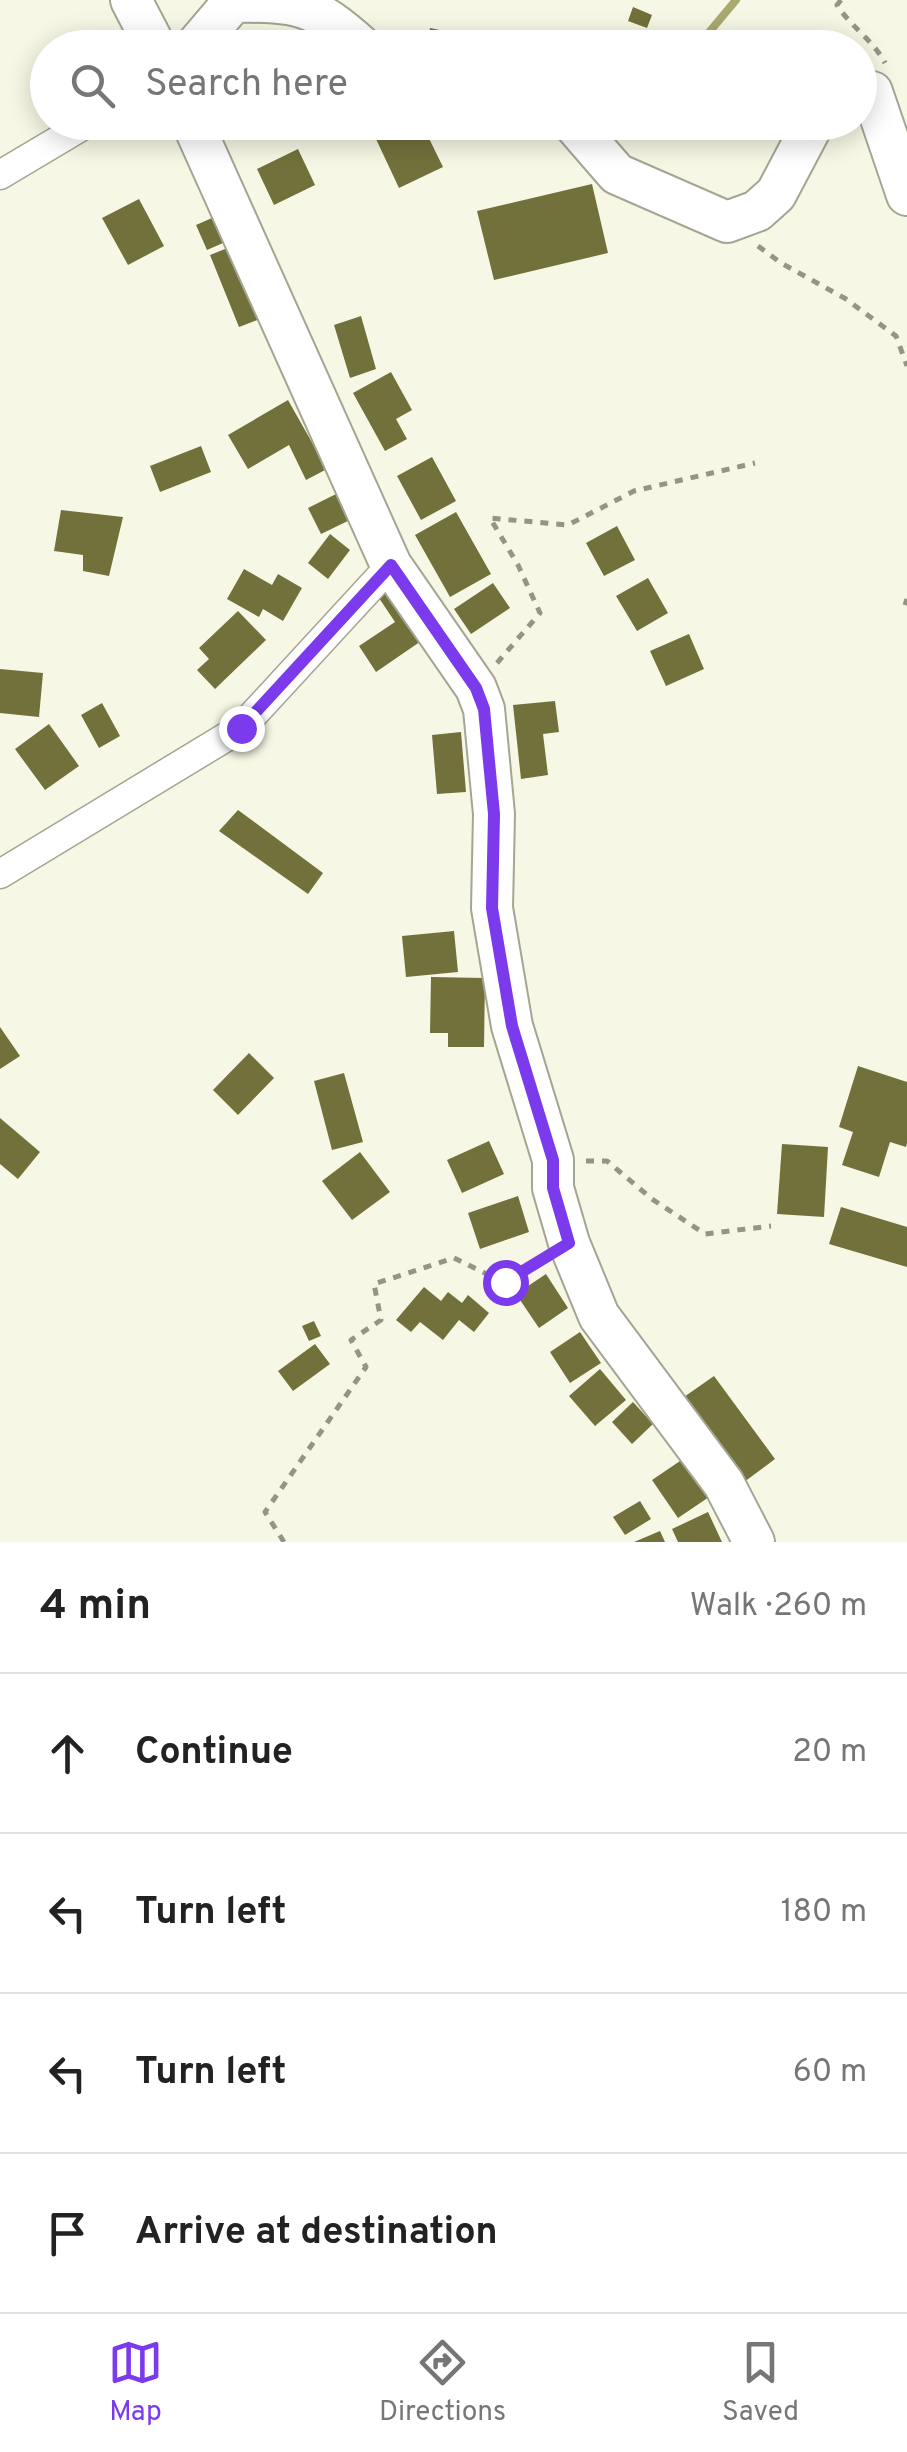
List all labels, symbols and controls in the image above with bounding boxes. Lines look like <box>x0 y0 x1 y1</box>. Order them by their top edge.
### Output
search box <box>30 30 877 140</box>
icon: search <box>65 58 120 113</box>
text: Search here <box>145 61 348 110</box>
route end <box>219 706 265 752</box>
route start <box>483 1260 529 1306</box>
text: 4 min <box>40 1581 151 1634</box>
text: Walk · 260 m <box>690 1587 867 1627</box>
icon: ahead <box>40 1726 95 1781</box>
text: Continue <box>135 1729 293 1778</box>
text: 20 m <box>792 1733 867 1773</box>
icon: left <box>40 1886 95 1941</box>
text: Turn left <box>135 1889 287 1938</box>
text: 180 m <box>781 1893 867 1933</box>
icon: left <box>40 2046 95 2101</box>
text: Turn left <box>135 2049 287 2098</box>
text: 60 m <box>793 2053 867 2093</box>
icon: arrive <box>40 2206 95 2261</box>
text: Arrive at destination <box>135 2209 498 2258</box>
tab: Map <box>108 2335 163 2431</box>
tab: Directions <box>379 2335 506 2431</box>
tab: Saved <box>722 2335 799 2431</box>

